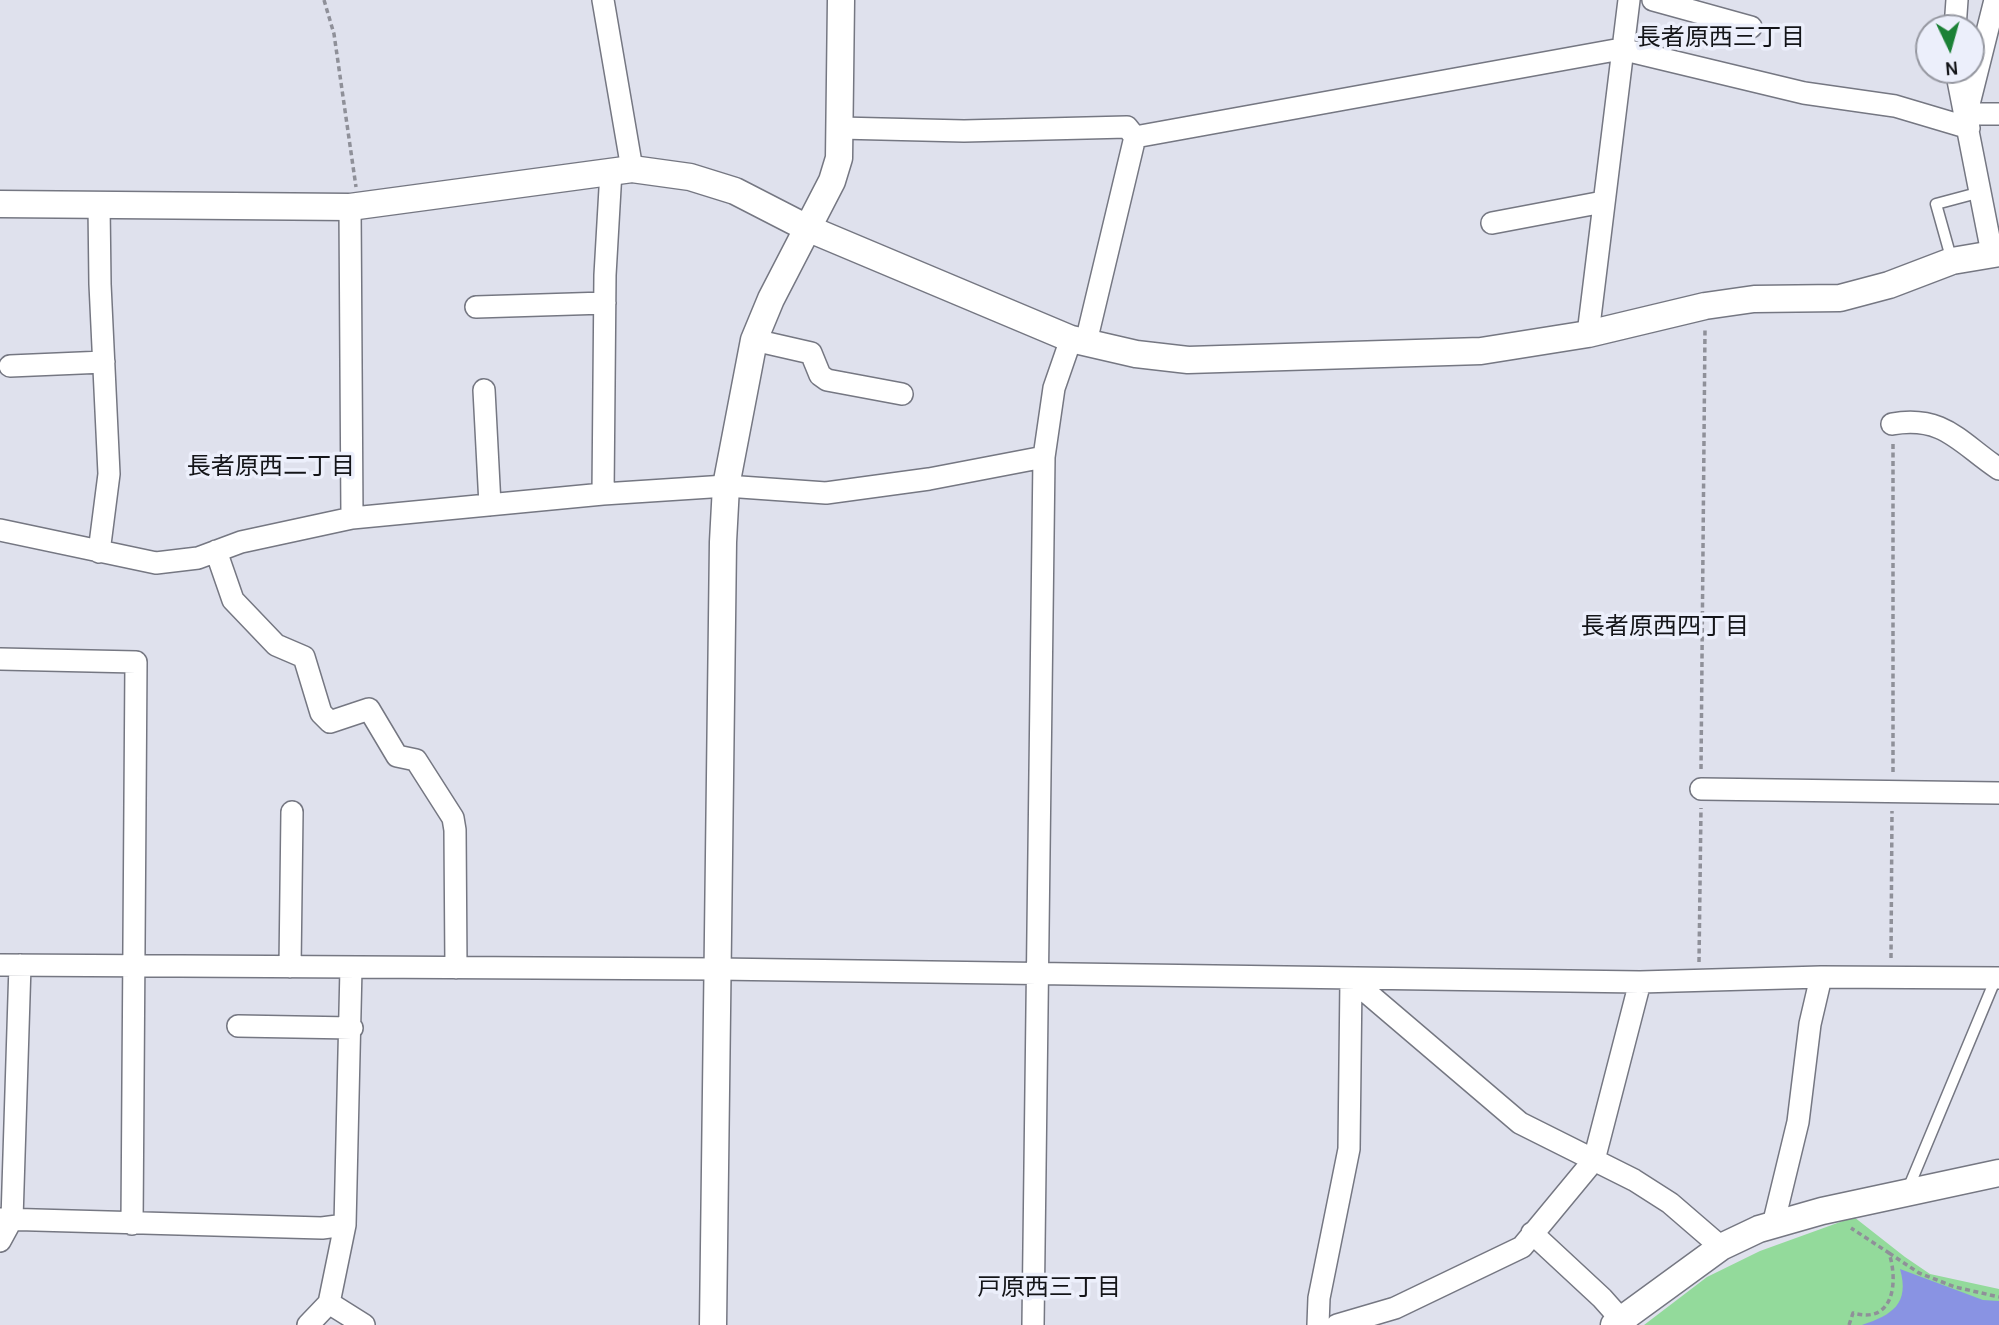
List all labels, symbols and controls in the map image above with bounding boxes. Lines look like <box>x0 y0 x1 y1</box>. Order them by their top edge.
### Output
north arrow <box>1915 14 1985 84</box>
district label: 長者原西三丁目 <box>1637 24 1805 52</box>
text: N <box>1944 56 1959 79</box>
district label: 長者原西二丁目 <box>187 453 355 481</box>
district label: 長者原西四丁目 <box>1581 613 1749 641</box>
district label: 戸原西三丁目 <box>977 1274 1121 1302</box>

